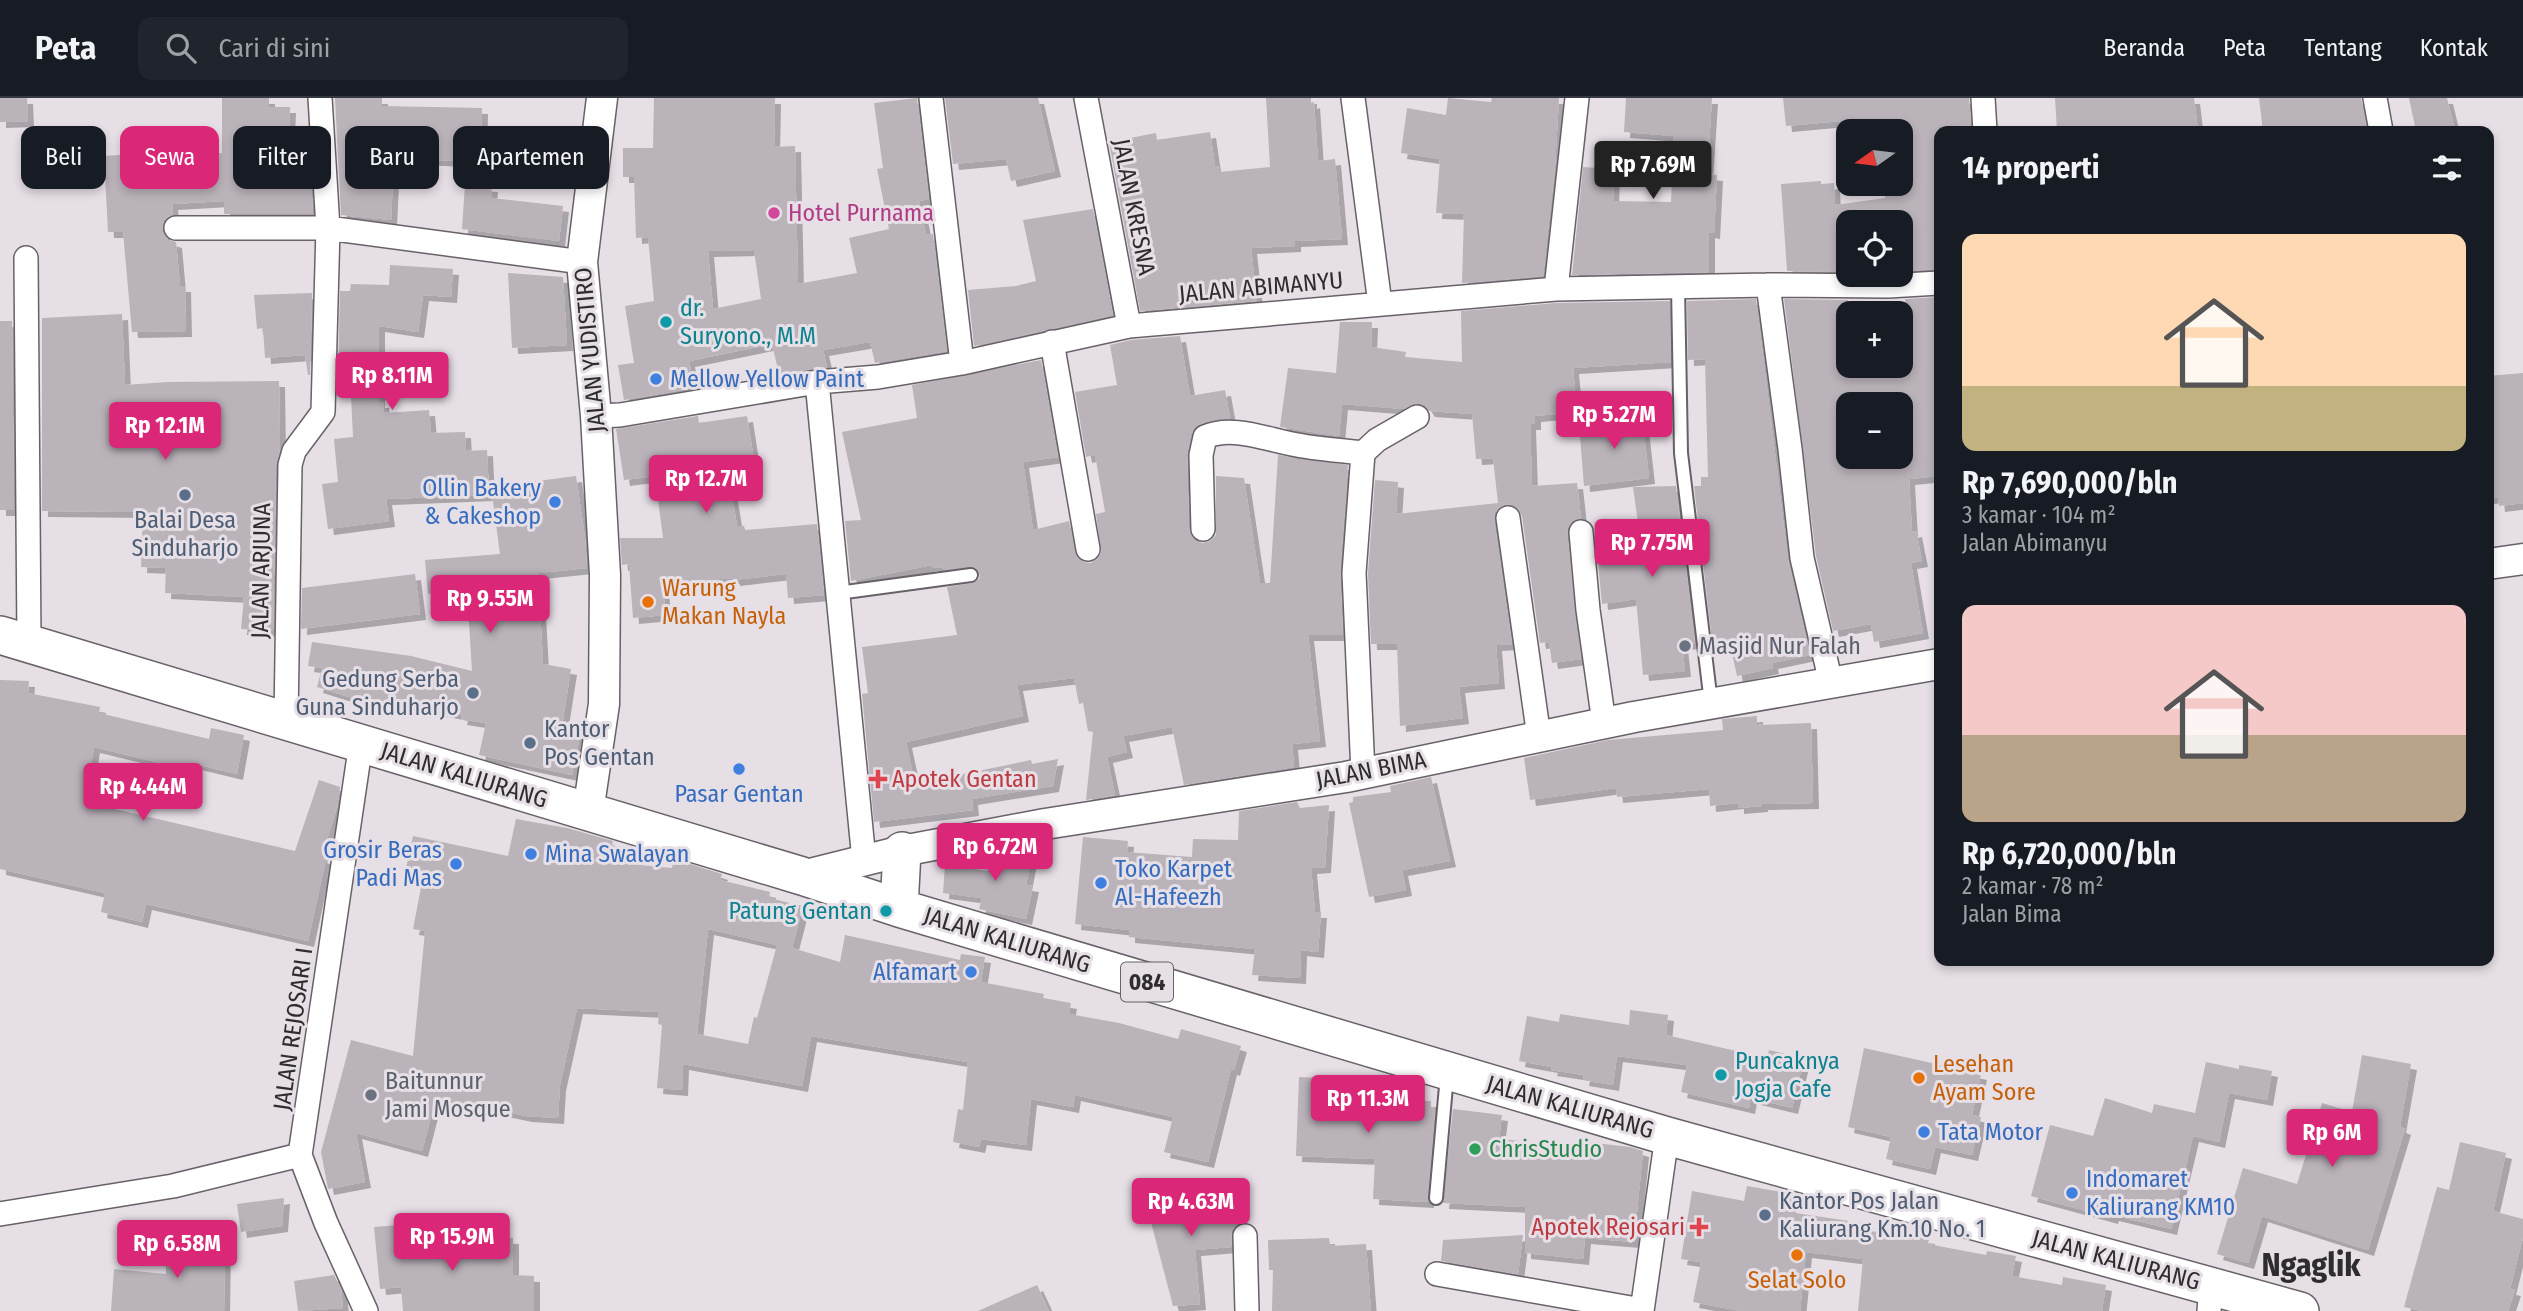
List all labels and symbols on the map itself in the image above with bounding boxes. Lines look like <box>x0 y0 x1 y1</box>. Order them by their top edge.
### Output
north arrow <box>1836 119 1913 196</box>
street label: JALAN KRESNA <box>1107 136 1161 278</box>
pin: Rp 7.69M <box>1581 141 1725 201</box>
place label: Hotel Purnama <box>788 199 934 227</box>
marker: Hotel Purnama <box>766 205 782 221</box>
street label: JALAN YUDISTIRO <box>569 266 611 434</box>
street label: JALAN ABIMANYU <box>1178 266 1344 308</box>
place label: dr. Suryono., M.M <box>680 294 816 350</box>
marker: dr. Suryono., M.M <box>658 314 674 330</box>
pin: Rp 8.11M <box>320 352 464 412</box>
place label: Mellow Yellow Paint <box>670 365 864 393</box>
marker: Mellow Yellow Paint <box>648 371 664 387</box>
pin: Rp 5.27M <box>1542 392 1686 451</box>
pin: Rp 12.1M <box>93 402 237 462</box>
pin: Rp 12.7M <box>634 456 778 515</box>
place label: Ollin Bakery & Cakeshop <box>422 474 541 530</box>
marker: Balai Desa Sinduharjo <box>177 487 193 503</box>
marker: Ollin Bakery & Cakeshop <box>547 494 563 510</box>
street label: JALAN ARJUNA <box>246 502 276 639</box>
place label: Balai Desa Sinduharjo <box>131 506 239 562</box>
pin: Rp 7.75M <box>1580 519 1724 579</box>
place label: Warung Makan Nayla <box>662 574 786 630</box>
pin: Rp 9.55M <box>418 575 562 635</box>
marker: Warung Makan Nayla <box>640 594 656 610</box>
place label: Masjid Nur Falah <box>1699 632 1861 660</box>
marker: Masjid Nur Falah <box>1677 638 1693 654</box>
place label: Gedung Serba Guna Sinduharjo <box>295 665 459 721</box>
marker: Gedung Serba Guna Sinduharjo <box>465 685 481 701</box>
place label: Kantor Pos Gentan <box>544 715 655 771</box>
marker: Kantor Pos Gentan <box>522 735 538 751</box>
street label: JALAN KALIURANG <box>377 736 551 814</box>
street label: JALAN BIMA <box>1313 746 1429 794</box>
marker: Pasar Gentan <box>731 761 747 777</box>
pin: Rp 4.44M <box>71 764 215 823</box>
place label: Apotek Gentan <box>892 765 1037 793</box>
marker: Apotek Gentan <box>870 771 886 787</box>
place label: Pasar Gentan <box>674 780 804 808</box>
pin: Rp 6.72M <box>923 824 1067 883</box>
place label: Grosir Beras Padi Mas <box>323 836 442 892</box>
place label: Mina Swalayan <box>545 840 689 868</box>
marker: Mina Swalayan <box>523 846 539 862</box>
place label: Toko Karpet Al-Hafeezh <box>1115 855 1232 911</box>
marker: Grosir Beras Padi Mas <box>448 856 464 872</box>
marker: Toko Karpet Al-Hafeezh <box>1093 875 1109 891</box>
place label: Patung Gentan <box>729 897 872 925</box>
street label: JALAN KALIURANG <box>920 901 1094 979</box>
marker: Patung Gentan <box>878 903 894 919</box>
street label: JALAN REJOSARI I <box>268 946 318 1112</box>
place label: Alfamart <box>873 958 957 986</box>
road number: 084 <box>1121 962 1173 1002</box>
marker: Alfamart <box>963 964 979 980</box>
place label: Puncaknya Jogja Cafe <box>1735 1047 1840 1103</box>
place label: Lesehan Ayam Sore <box>1933 1050 2036 1106</box>
place label: Baitunnur Jami Mosque <box>385 1067 511 1123</box>
marker: Puncaknya Jogja Cafe <box>1713 1067 1729 1083</box>
street label: JALAN KALIURANG <box>1483 1070 1657 1144</box>
marker: Lesehan Ayam Sore <box>1911 1070 1927 1086</box>
pin: Rp 11.3M <box>1296 1076 1440 1135</box>
marker: Baitunnur Jami Mosque <box>363 1087 379 1103</box>
pin: Rp 6M <box>2283 1110 2381 1169</box>
place label: Tata Motor <box>1938 1118 2044 1146</box>
marker: Tata Motor <box>1916 1124 1932 1140</box>
place label: ChrisStudio <box>1489 1135 1602 1163</box>
marker: ChrisStudio <box>1467 1141 1483 1157</box>
place label: Indomaret Kaliurang KM10 <box>2086 1165 2235 1221</box>
pin: Rp 4.63M <box>1119 1178 1263 1238</box>
marker: Indomaret Kaliurang KM10 <box>2064 1185 2080 1201</box>
place label: Kantor Pos Jalan Kaliurang Km.10 No. 1 <box>1779 1187 1985 1243</box>
marker: Kantor Pos Jalan Kaliurang Km.10 No. 1 <box>1757 1207 1773 1223</box>
place label: Apotek Rejosari <box>1531 1213 1685 1241</box>
pin: Rp 15.9M <box>380 1214 524 1273</box>
marker: Apotek Rejosari <box>1691 1219 1707 1235</box>
pin: Rp 6.58M <box>105 1220 249 1280</box>
street label: JALAN KALIURANG <box>2029 1224 2203 1296</box>
district label: Ngaglik <box>2261 1246 2361 1284</box>
marker: Selat Solo <box>1789 1247 1805 1263</box>
place label: Selat Solo <box>1748 1266 1846 1294</box>

